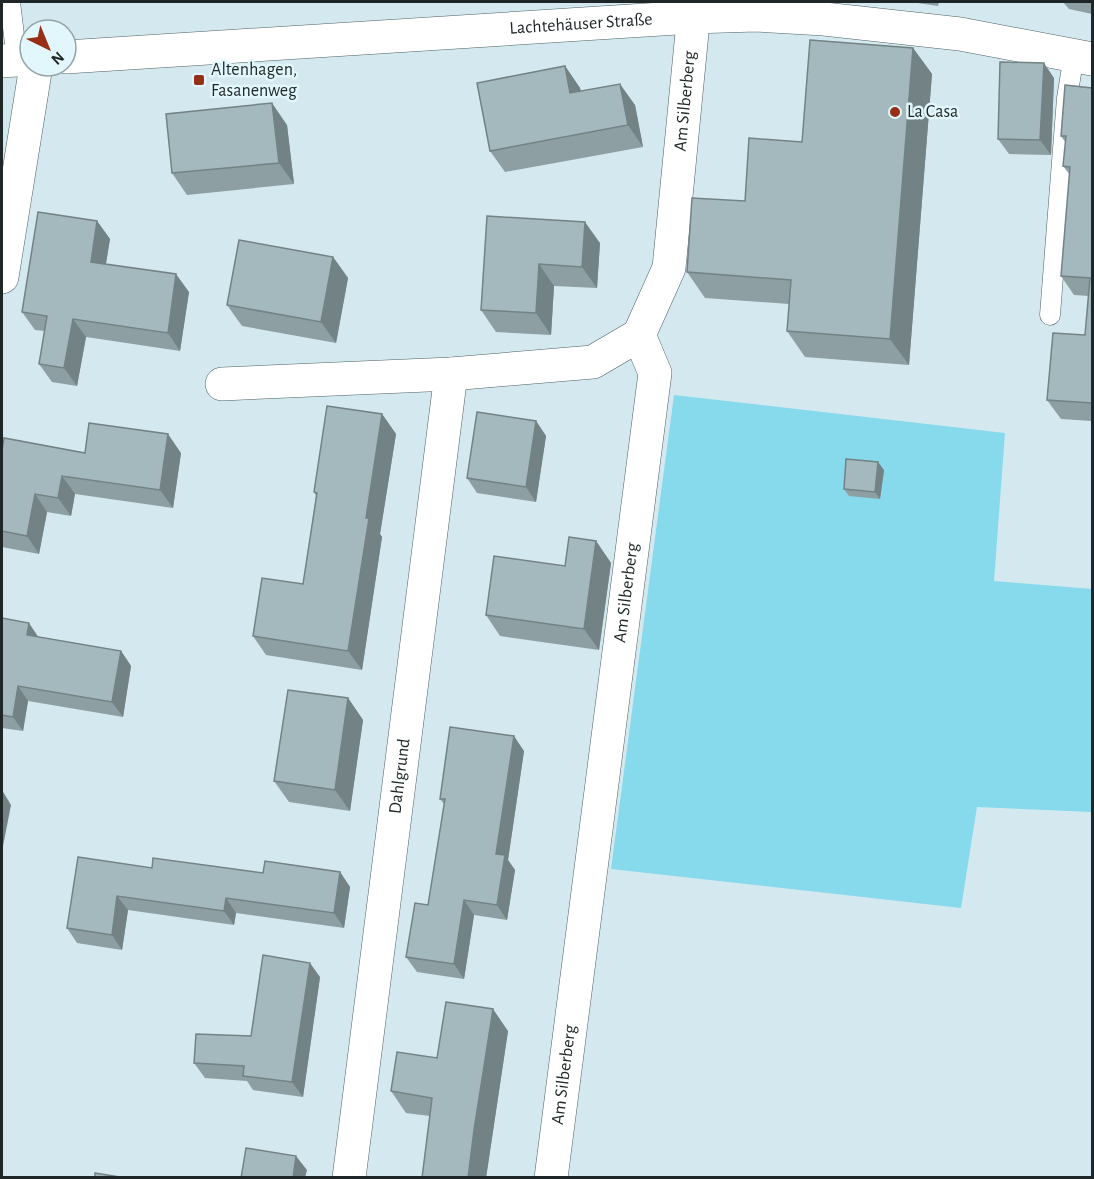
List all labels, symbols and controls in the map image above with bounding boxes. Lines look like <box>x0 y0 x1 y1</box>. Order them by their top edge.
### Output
street label: Lachtehäuser Straße <box>509 11 653 38</box>
north arrow <box>18 18 78 78</box>
text: N <box>48 49 67 68</box>
street label: Am Silberberg <box>671 50 699 152</box>
place label: Altenhagen, Fasanenweg <box>211 61 297 100</box>
marker: Altenhagen, Fasanenweg <box>192 73 206 87</box>
place label: La Casa <box>907 103 958 121</box>
marker: La Casa <box>888 105 902 119</box>
street label: Am Silberberg <box>611 542 642 644</box>
street label: Dahlgrund <box>386 737 414 815</box>
street label: Am Silberberg <box>549 1024 580 1126</box>

